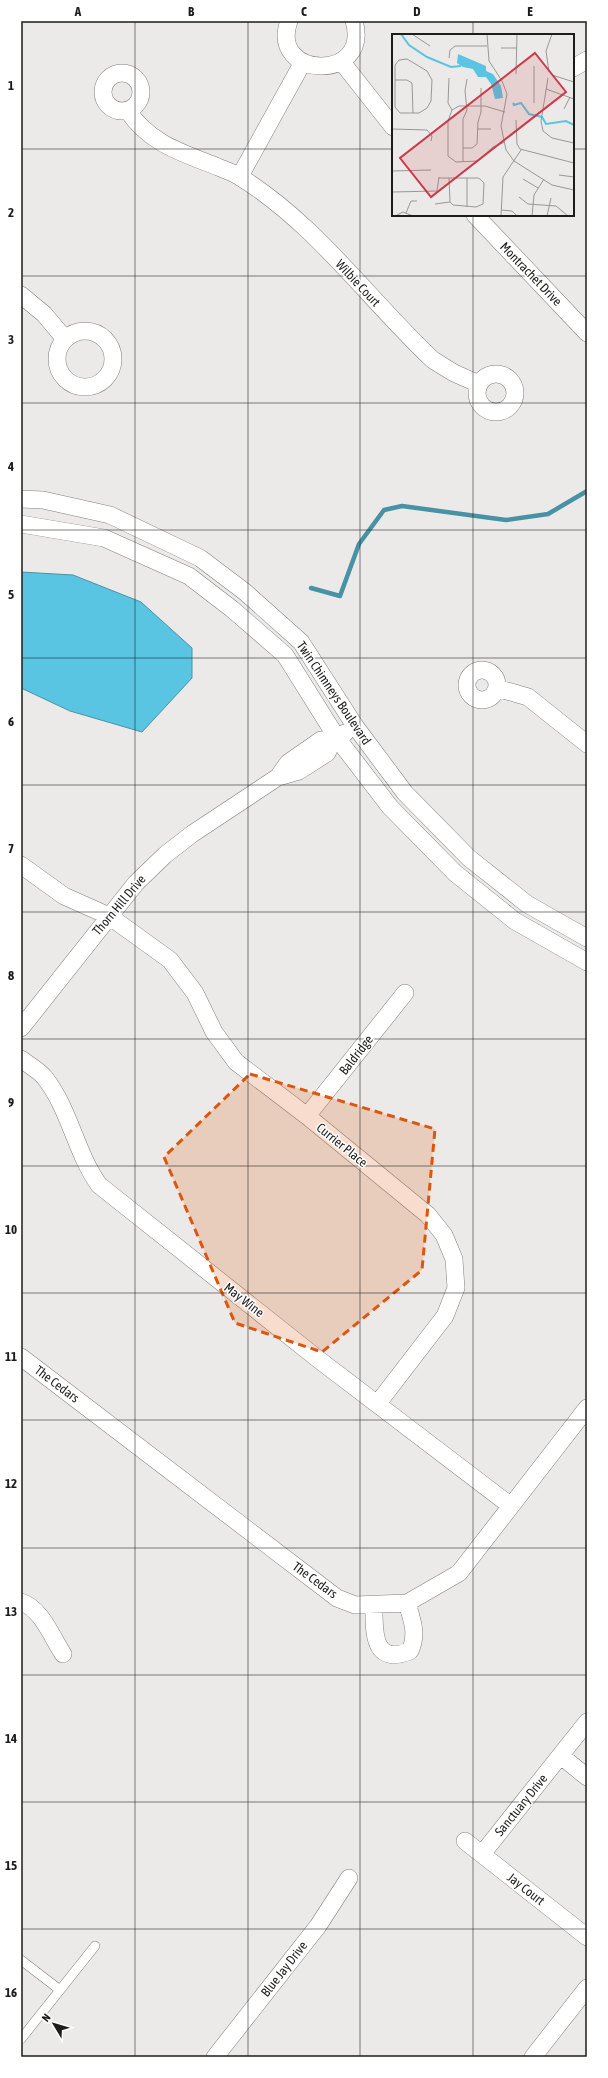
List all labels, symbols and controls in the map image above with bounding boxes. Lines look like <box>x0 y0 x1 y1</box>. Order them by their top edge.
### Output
text: A <box>74 4 82 19</box>
text: B <box>188 4 195 19</box>
text: C <box>301 4 307 19</box>
text: D <box>413 4 421 19</box>
text: E <box>527 4 533 19</box>
inset map <box>392 34 574 216</box>
text: 1 <box>8 78 14 93</box>
text: 2 <box>8 205 14 220</box>
street label: Montrachet Drive <box>497 239 565 309</box>
street label: Wilbie Court <box>333 257 384 310</box>
text: 3 <box>8 332 14 347</box>
text: 4 <box>7 459 14 474</box>
text: 5 <box>8 587 14 602</box>
street label: Twin Chimneys Boulevard <box>294 639 374 747</box>
text: 6 <box>8 714 14 729</box>
text: 7 <box>8 841 14 856</box>
street label: Thorn Hill Drive <box>89 872 149 938</box>
text: 8 <box>8 968 14 983</box>
street label: Baldridge <box>336 1032 376 1078</box>
text: 9 <box>8 1095 14 1110</box>
street label: Currier Place <box>314 1120 370 1170</box>
text: 10 <box>5 1222 17 1237</box>
street label: May Wine <box>221 1280 267 1320</box>
text: 11 <box>5 1349 17 1364</box>
street label: The Cedars <box>32 1362 83 1406</box>
text: 12 <box>5 1476 17 1491</box>
street label: The Cedars <box>290 1559 341 1602</box>
text: 13 <box>5 1604 17 1619</box>
text: 14 <box>5 1731 17 1746</box>
street label: Sanctuary Drive <box>492 1771 550 1839</box>
text: 15 <box>5 1858 17 1873</box>
street label: Jay Court <box>504 1870 548 1908</box>
street label: Blue Jay Drive <box>258 1938 310 2000</box>
text: 16 <box>5 1985 17 2000</box>
north arrow <box>34 2004 74 2044</box>
text: N <box>39 2012 53 2024</box>

